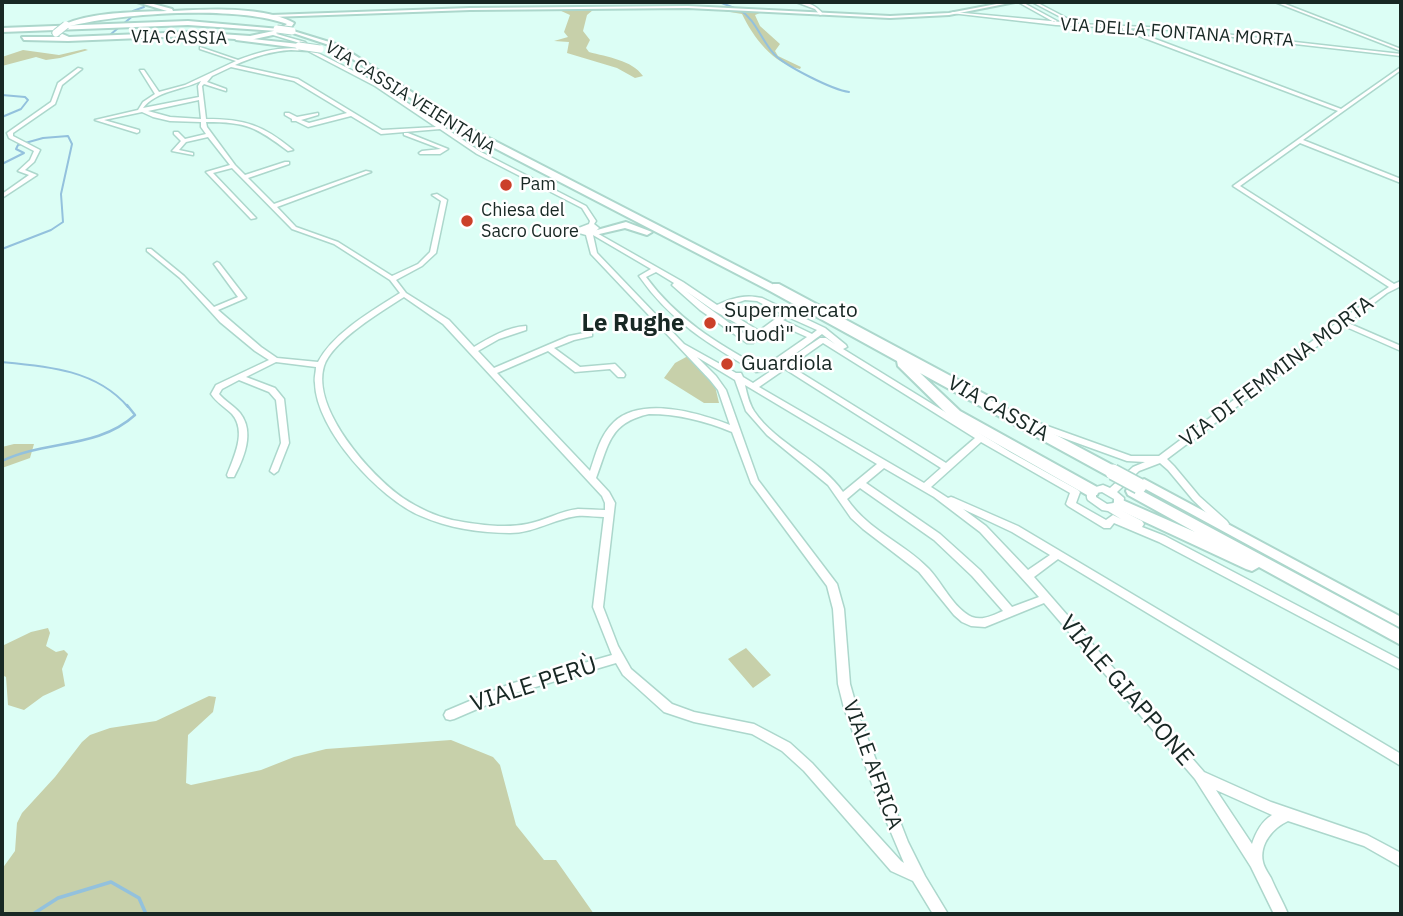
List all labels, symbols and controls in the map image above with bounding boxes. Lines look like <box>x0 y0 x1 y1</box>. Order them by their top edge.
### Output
street label: VIA DELLA FONTANA MORTA <box>1059 14 1295 52</box>
street label: VIA CASSIA <box>131 26 227 50</box>
street label: VIA CASSIA VEIENTANA <box>321 37 499 159</box>
place label: Pam <box>520 174 556 196</box>
marker: Pam <box>498 177 514 193</box>
place label: Chiesa del Sacro Cuore <box>481 200 579 242</box>
marker: Chiesa del Sacro Cuore <box>459 213 475 229</box>
street label: VIA DI FEMMINA MORTA <box>1175 291 1379 453</box>
place label: Supermercato "Tuodì" <box>724 298 858 348</box>
district label: Le Rughe <box>581 310 685 338</box>
marker: Supermercato "Tuodì" <box>702 315 718 331</box>
place label: Guardiola <box>741 351 832 377</box>
marker: Guardiola <box>719 356 735 372</box>
street label: VIA CASSIA <box>943 371 1053 447</box>
street label: VIALE GIAPPONE <box>1053 610 1199 772</box>
street label: VIALE PERÙ <box>467 651 601 719</box>
street label: VIALE AFRICA <box>837 697 907 833</box>

